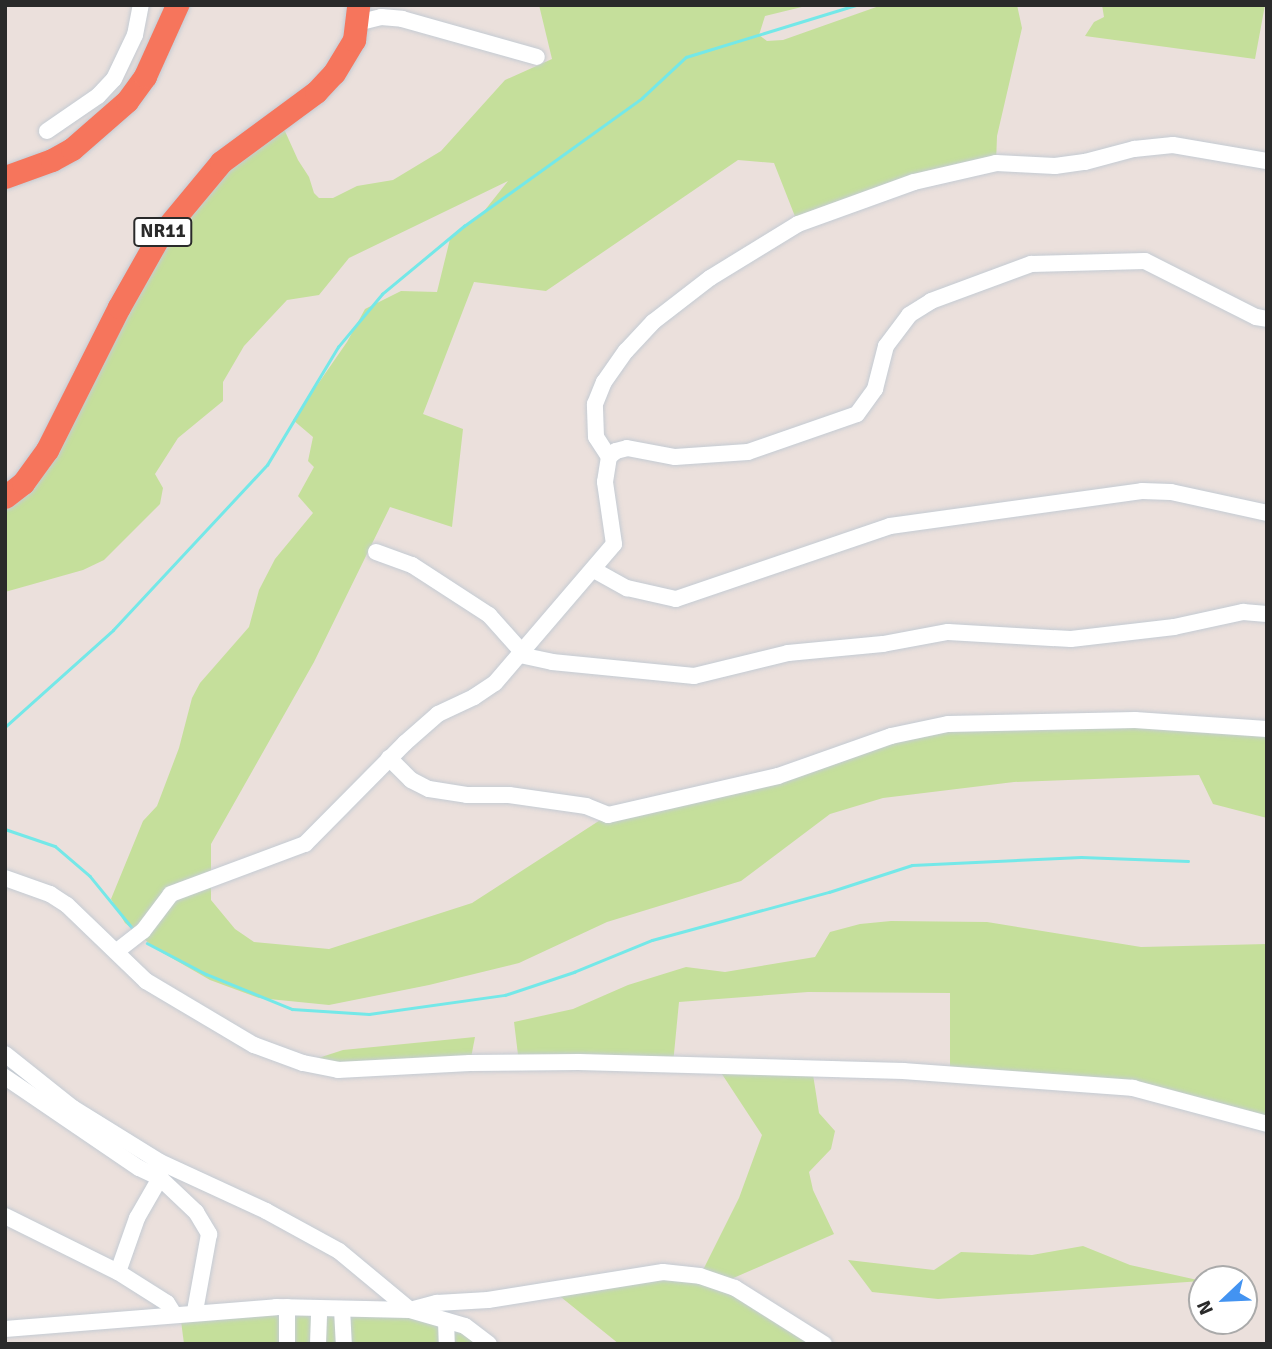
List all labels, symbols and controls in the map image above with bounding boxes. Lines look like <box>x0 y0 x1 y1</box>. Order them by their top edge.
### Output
road number: NR11 <box>133 216 193 248</box>
north arrow <box>1188 1265 1258 1335</box>
text: N <box>1192 1297 1219 1318</box>

